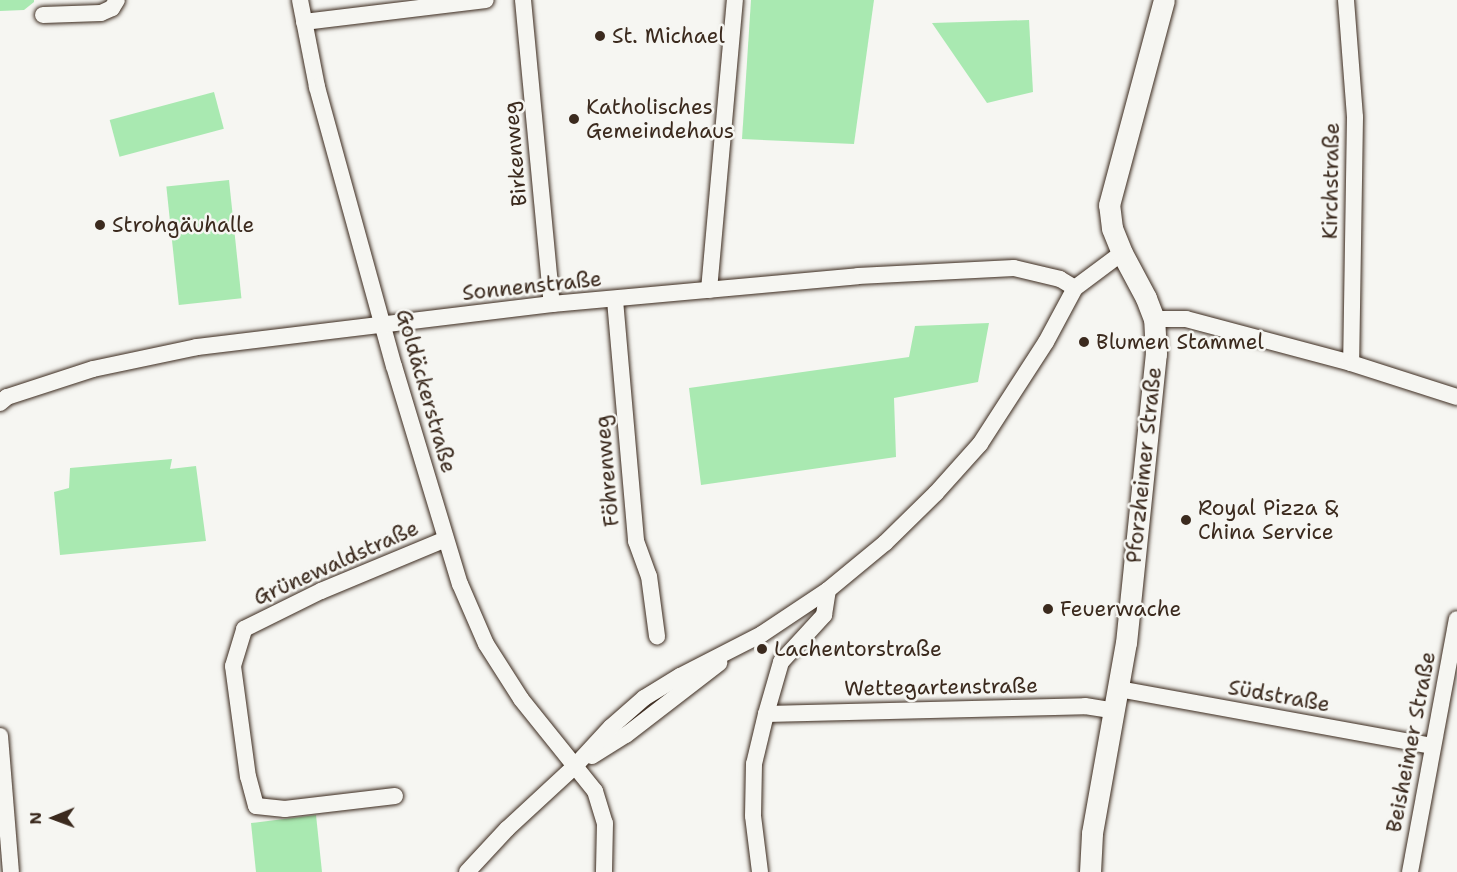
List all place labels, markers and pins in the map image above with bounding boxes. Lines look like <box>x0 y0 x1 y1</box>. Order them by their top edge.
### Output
place label: St. Michael <box>612 23 725 49</box>
marker: St. Michael <box>593 29 607 43</box>
place label: Katholisches Gemeindehaus <box>586 94 734 144</box>
marker: Katholisches Gemeindehaus <box>567 112 581 126</box>
place label: Strohgäuhalle <box>112 212 254 238</box>
marker: Strohgäuhalle <box>93 218 107 232</box>
place label: Blumen Stammel <box>1096 329 1264 355</box>
marker: Blumen Stammel <box>1077 335 1091 349</box>
place label: Royal Pizza & China Service <box>1198 495 1338 545</box>
marker: Royal Pizza & China Service <box>1179 513 1193 527</box>
place label: Feuerwache <box>1060 596 1181 622</box>
marker: Feuerwache <box>1041 602 1055 616</box>
place label: Lachentorstraße <box>774 636 942 662</box>
marker: Lachentorstraße <box>755 642 769 656</box>

